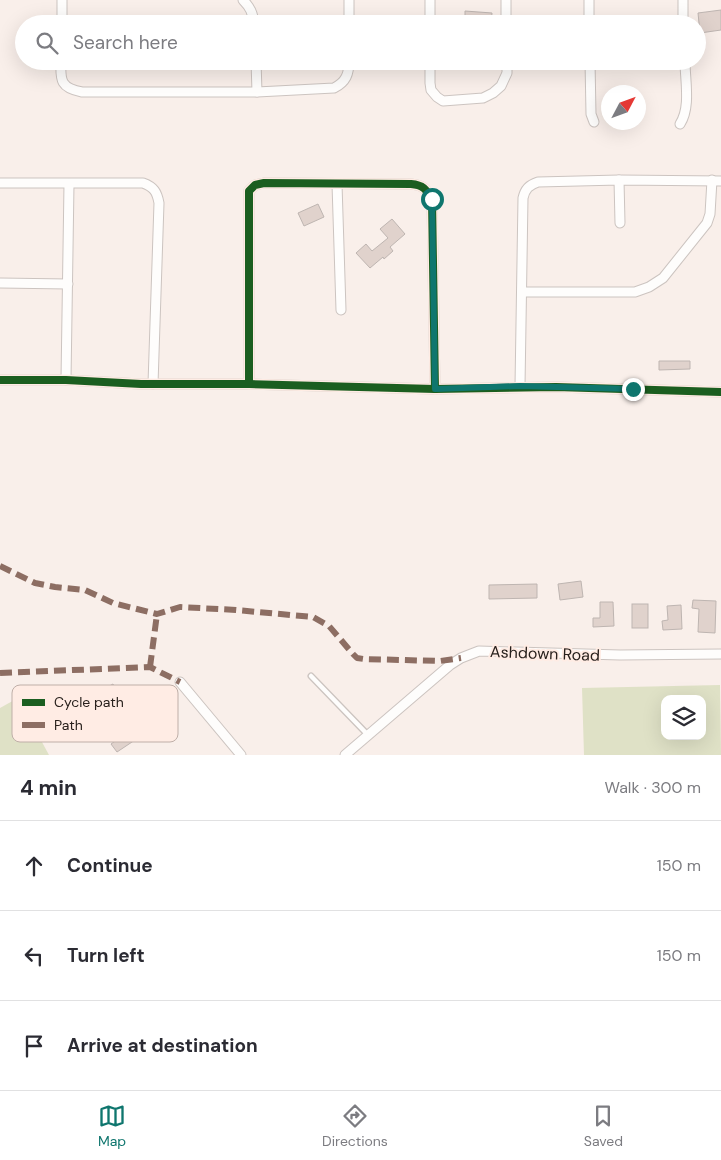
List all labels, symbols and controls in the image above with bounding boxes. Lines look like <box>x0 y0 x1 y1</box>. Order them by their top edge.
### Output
search box <box>15 15 706 70</box>
icon: search <box>33 29 61 57</box>
text: Search here <box>73 30 178 55</box>
north arrow <box>601 85 646 130</box>
route start <box>421 188 444 211</box>
route end <box>622 378 645 401</box>
street label: Ashdown Road <box>490 641 600 666</box>
legend <box>12 685 178 742</box>
text: Cycle path <box>54 693 124 711</box>
map controls <box>661 695 706 740</box>
button: layers <box>661 695 706 740</box>
text: Path <box>54 716 83 734</box>
text: 4 min <box>20 774 77 802</box>
text: Walk · 300 m <box>604 777 701 798</box>
icon: ahead <box>20 852 48 880</box>
text: Continue <box>67 853 153 878</box>
text: 150 m <box>657 855 701 876</box>
icon: left <box>20 942 48 970</box>
text: Turn left <box>67 943 145 968</box>
text: 150 m <box>657 945 701 966</box>
icon: arrive <box>20 1032 48 1060</box>
text: Arrive at destination <box>67 1033 258 1058</box>
tab: Map <box>98 1102 126 1150</box>
tab: Directions <box>322 1102 388 1150</box>
tab: Saved <box>584 1102 623 1150</box>

